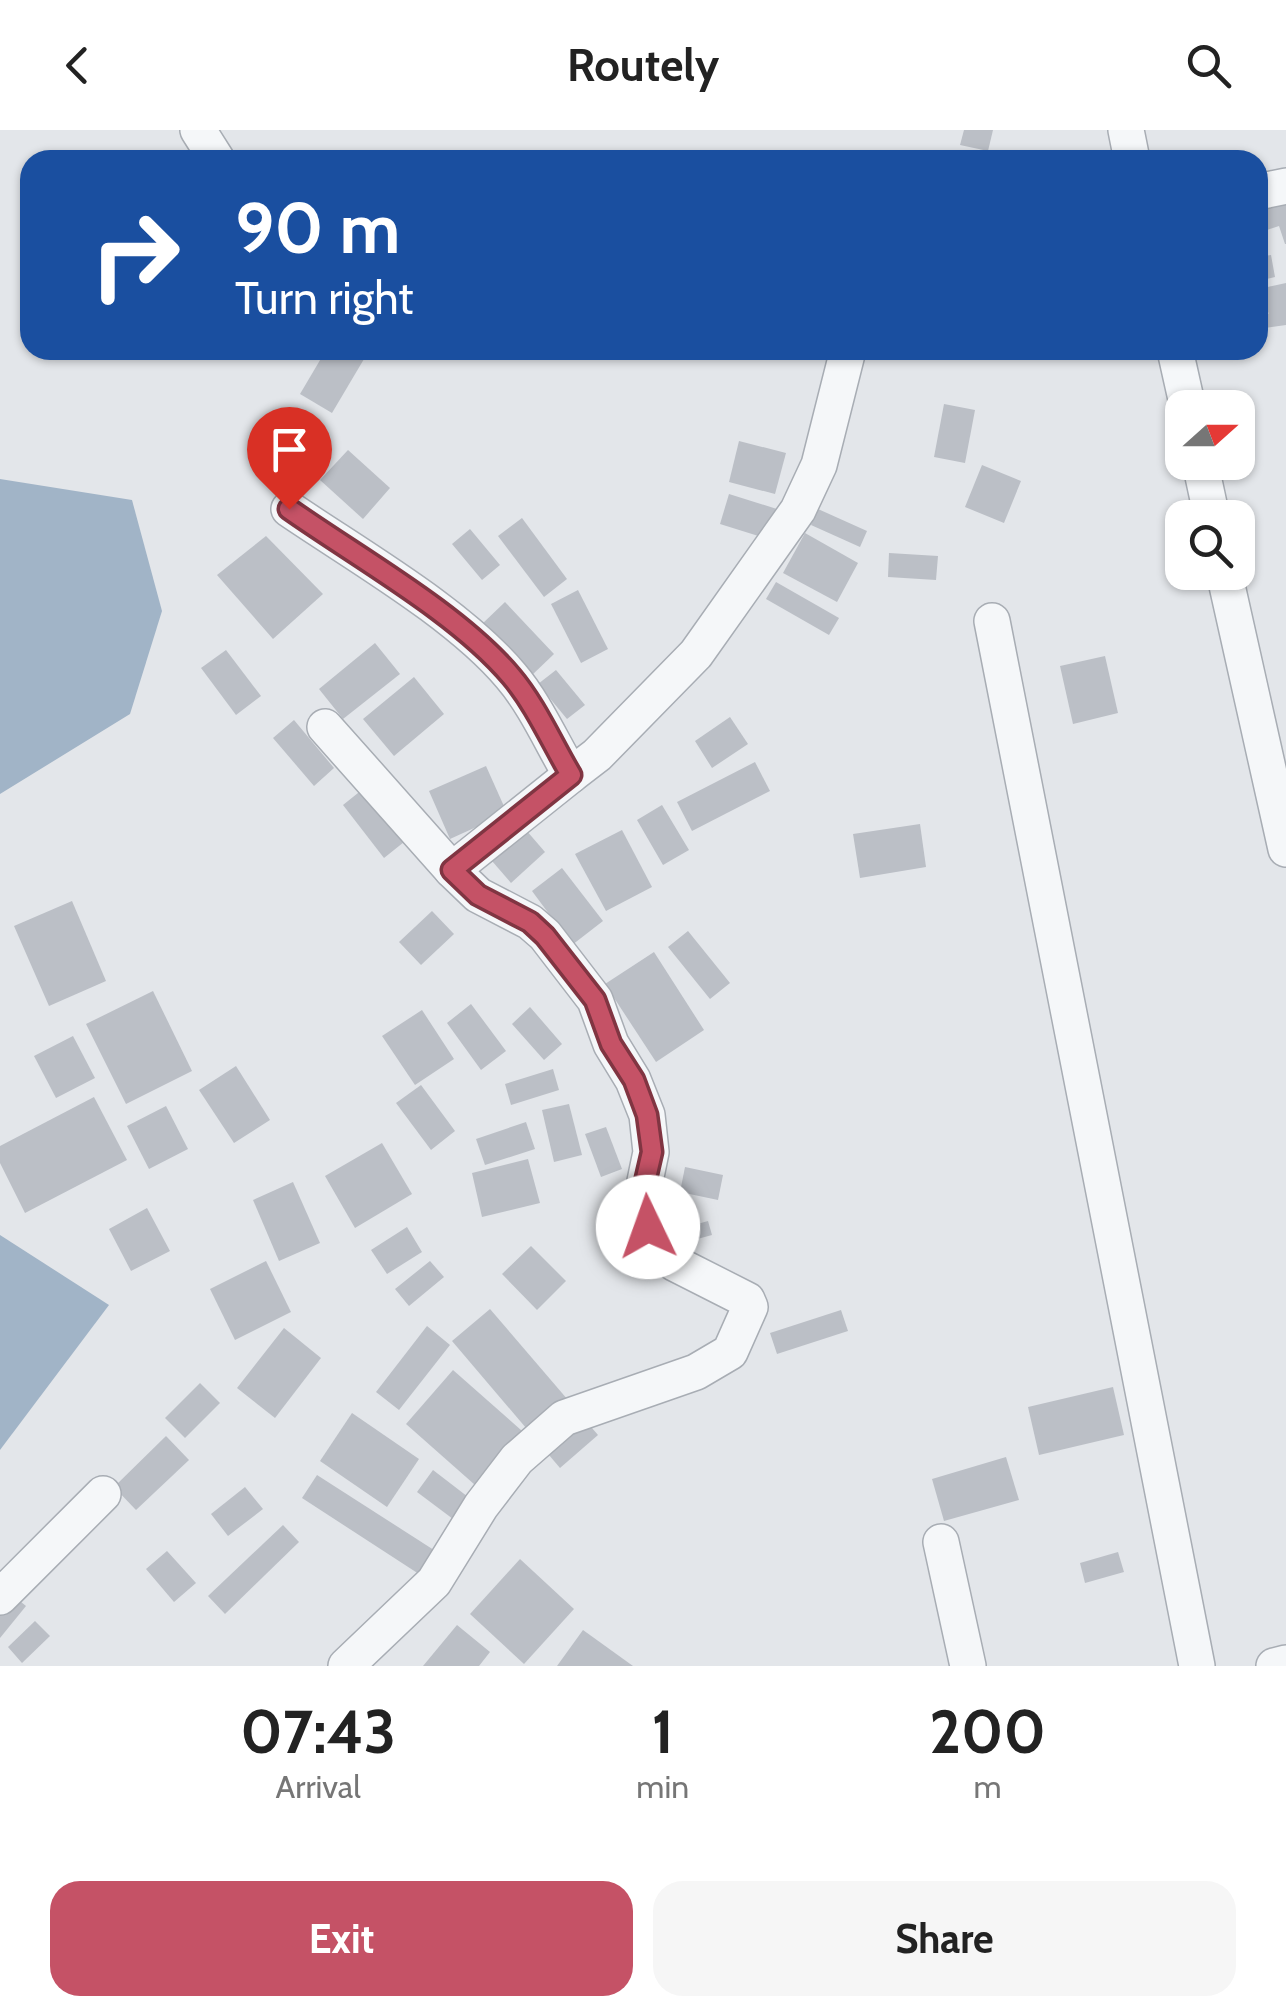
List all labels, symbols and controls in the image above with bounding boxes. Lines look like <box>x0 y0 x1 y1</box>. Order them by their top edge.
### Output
icon: back <box>50 38 105 93</box>
text: Routely <box>567 38 719 92</box>
icon: search <box>1181 38 1236 93</box>
text: 90 m <box>235 185 400 271</box>
icon: right <box>70 190 200 320</box>
text: Turn right <box>235 271 414 325</box>
north arrow <box>1165 390 1255 480</box>
map controls <box>1165 390 1255 590</box>
pin <box>247 407 332 510</box>
icon: arrive <box>262 422 317 477</box>
button: search <box>1165 500 1255 590</box>
position arrow <box>596 1175 700 1279</box>
text: 07:43 <box>240 1695 396 1768</box>
text: 1 <box>652 1695 674 1768</box>
text: 200 <box>929 1695 1046 1768</box>
text: Arrival <box>276 1767 361 1806</box>
text: min <box>636 1767 689 1806</box>
text: m <box>973 1767 1002 1806</box>
button: Exit <box>50 1881 633 1996</box>
button: Share <box>653 1881 1236 1996</box>

